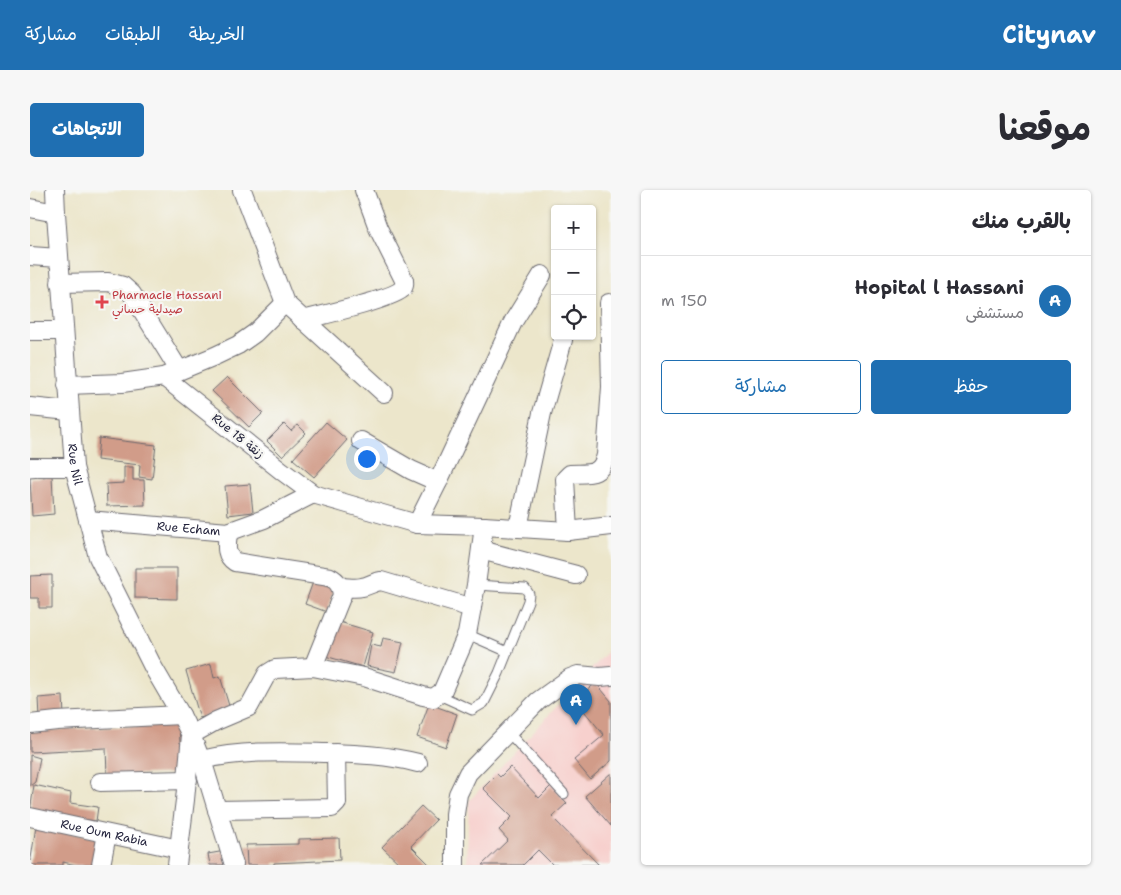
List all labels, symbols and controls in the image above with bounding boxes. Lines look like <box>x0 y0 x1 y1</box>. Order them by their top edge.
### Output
text: Citynav <box>1002 19 1096 51</box>
text: مشاركة <box>25 22 77 46</box>
text: الطبقات <box>105 22 161 46</box>
text: الخريطة <box>189 22 245 46</box>
button: الاتجاهات <box>30 103 144 157</box>
text: موقعنا <box>998 104 1091 151</box>
map controls <box>551 205 596 340</box>
button: + <box>551 205 596 250</box>
text: بالقرب منك <box>972 207 1071 235</box>
button: − <box>551 250 596 295</box>
text: Hopital l Hassani <box>854 275 1024 300</box>
place label: Pharmacie Hassani صيدلية حساني <box>112 287 222 320</box>
text: 150 m <box>661 290 708 311</box>
text: A <box>1049 290 1061 311</box>
button: locate <box>551 295 596 340</box>
marker: Pharmacie Hassani صيدلية حساني <box>96 296 108 308</box>
text: مستشفى <box>965 302 1024 323</box>
button: مشاركة <box>661 360 861 414</box>
button: حفظ <box>871 360 1071 414</box>
street label: Rue 18 زنقة <box>209 410 267 462</box>
street label: Rue Nil <box>64 443 87 487</box>
your location <box>354 446 380 472</box>
street label: Rue Echam <box>156 518 221 539</box>
pin: A <box>560 684 592 725</box>
street label: Rue Oum Rabia <box>59 816 150 850</box>

